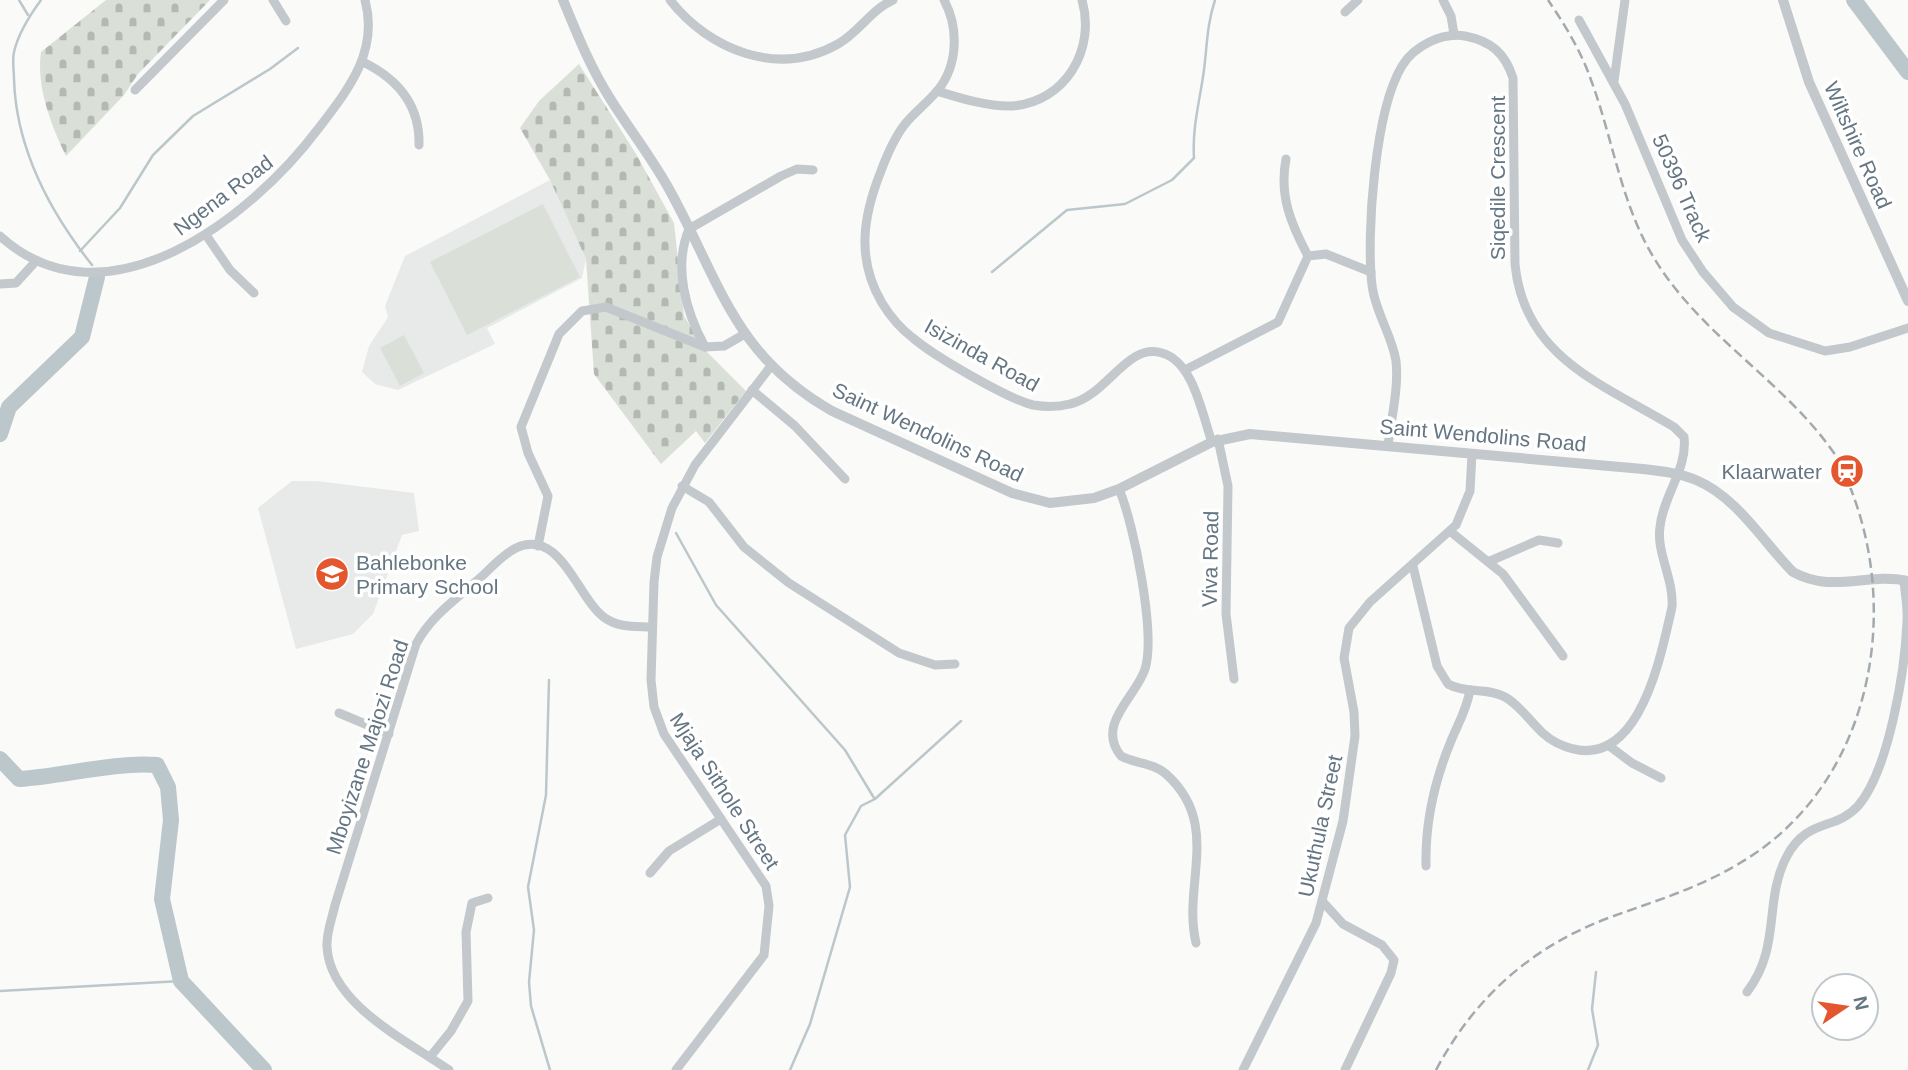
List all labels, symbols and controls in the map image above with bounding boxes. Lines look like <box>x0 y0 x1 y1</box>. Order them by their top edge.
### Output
street label: Wiltshire Road <box>1820 78 1896 212</box>
street label: Siqedile Crescent <box>1486 96 1509 260</box>
street label: 50396 Track <box>1648 131 1716 246</box>
street label: Ngena Road <box>169 150 277 240</box>
street label: Isizinda Road <box>921 314 1043 396</box>
street label: Saint Wendolins Road <box>829 378 1027 486</box>
street label: Saint Wendolins Road <box>1379 415 1587 455</box>
station icon: Klaarwater <box>1828 452 1866 490</box>
place label: Klaarwater <box>1722 460 1822 483</box>
street label: Viva Road <box>1198 511 1222 607</box>
place label: Bahlebonke Primary School <box>356 551 498 598</box>
school or university icon: Bahlebonke Primary School <box>313 555 351 593</box>
street label: Mboyizane Majozi Road <box>321 637 413 857</box>
street label: Mjaja Sithole Street <box>666 708 784 874</box>
street label: Ukuthula Street <box>1294 753 1346 899</box>
north arrow <box>1810 972 1880 1042</box>
text: N <box>1849 994 1873 1012</box>

